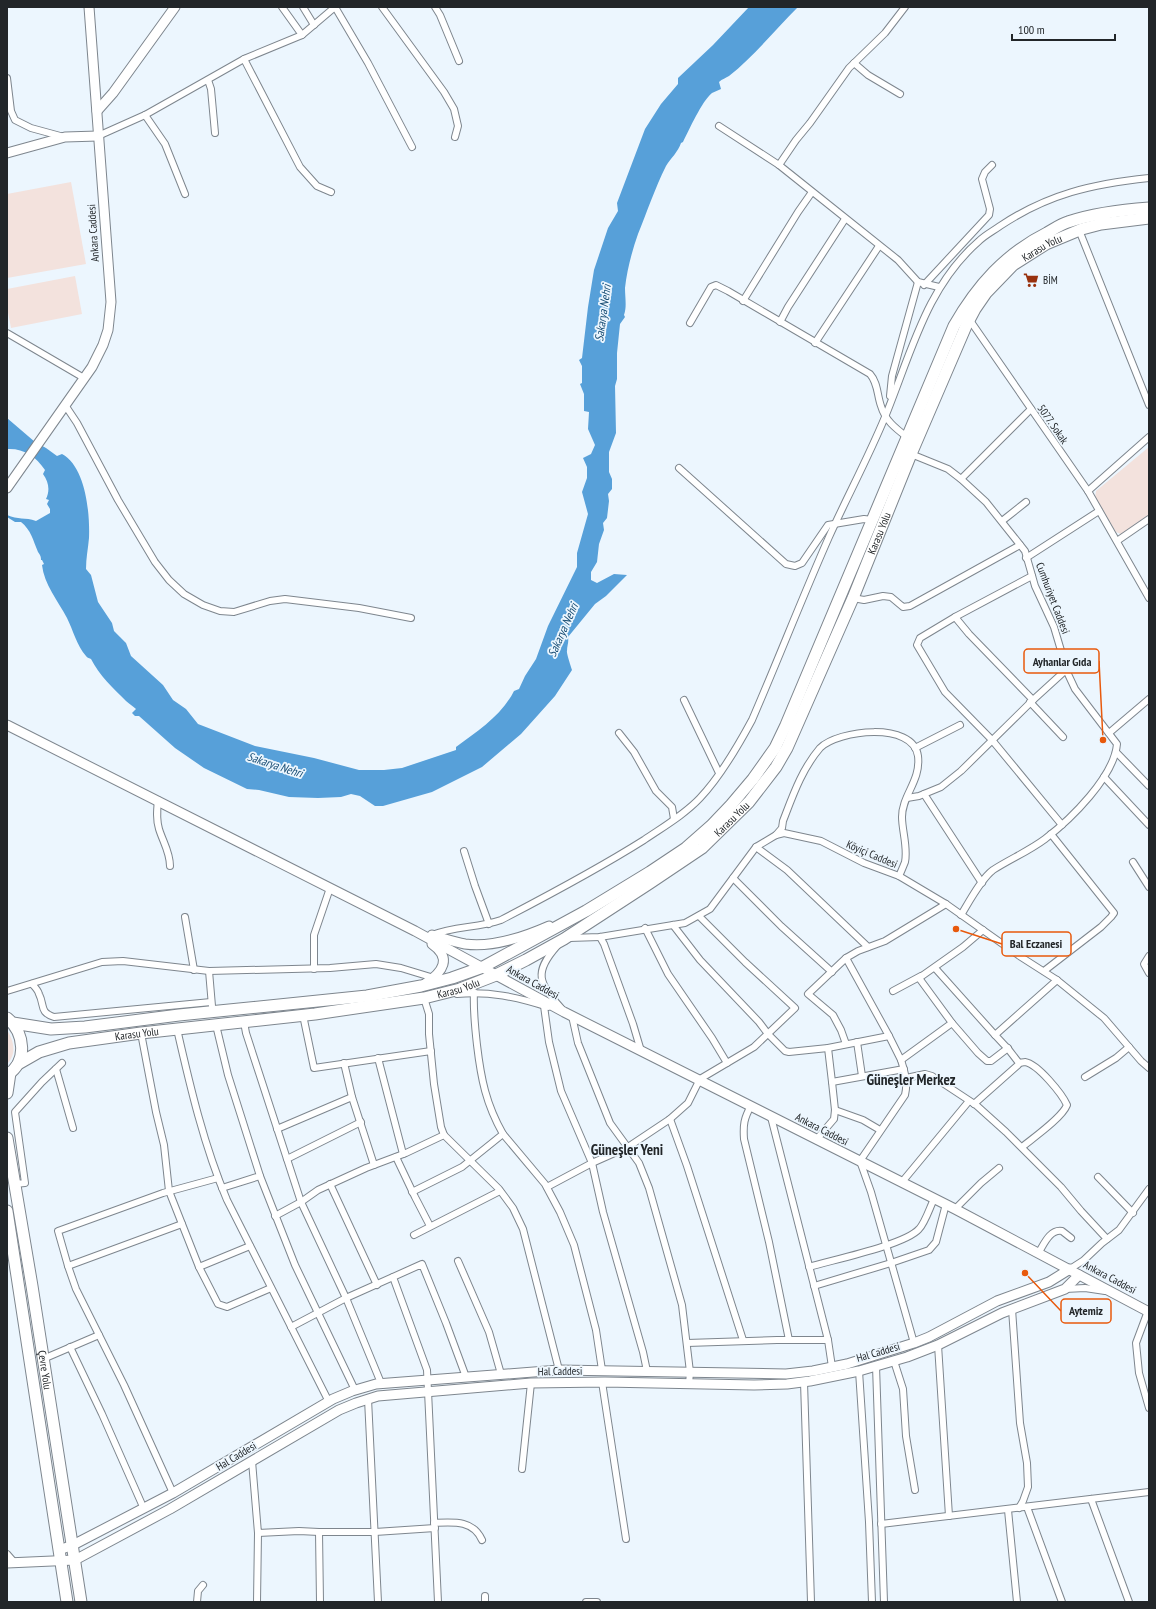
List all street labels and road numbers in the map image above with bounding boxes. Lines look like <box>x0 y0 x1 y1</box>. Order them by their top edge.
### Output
street label: Ankara Caddesi <box>84 204 102 262</box>
street label: Karasu Yolu <box>1019 231 1064 265</box>
street label: 5077. Sokak <box>1034 402 1072 447</box>
street label: Karasu Yolu <box>864 510 894 556</box>
street label: Cumhuriyet Caddesi <box>1033 560 1073 636</box>
street label: Karasu Yolu <box>711 798 752 839</box>
street label: Köyiçi Caddesi <box>844 837 900 871</box>
street label: Ankara Caddesi <box>504 962 562 1002</box>
street label: Karasu Yolu <box>436 975 482 1001</box>
street label: Karasu Yolu <box>114 1024 160 1044</box>
street label: Ankara Caddesi <box>793 1110 851 1148</box>
street label: Ankara Caddesi <box>1081 1257 1139 1297</box>
street label: Hal Caddesi <box>855 1339 901 1365</box>
street label: Çevre Yolu <box>35 1349 55 1391</box>
street label: Hal Caddesi <box>538 1364 582 1378</box>
street label: Hal Caddesi <box>213 1438 259 1474</box>

